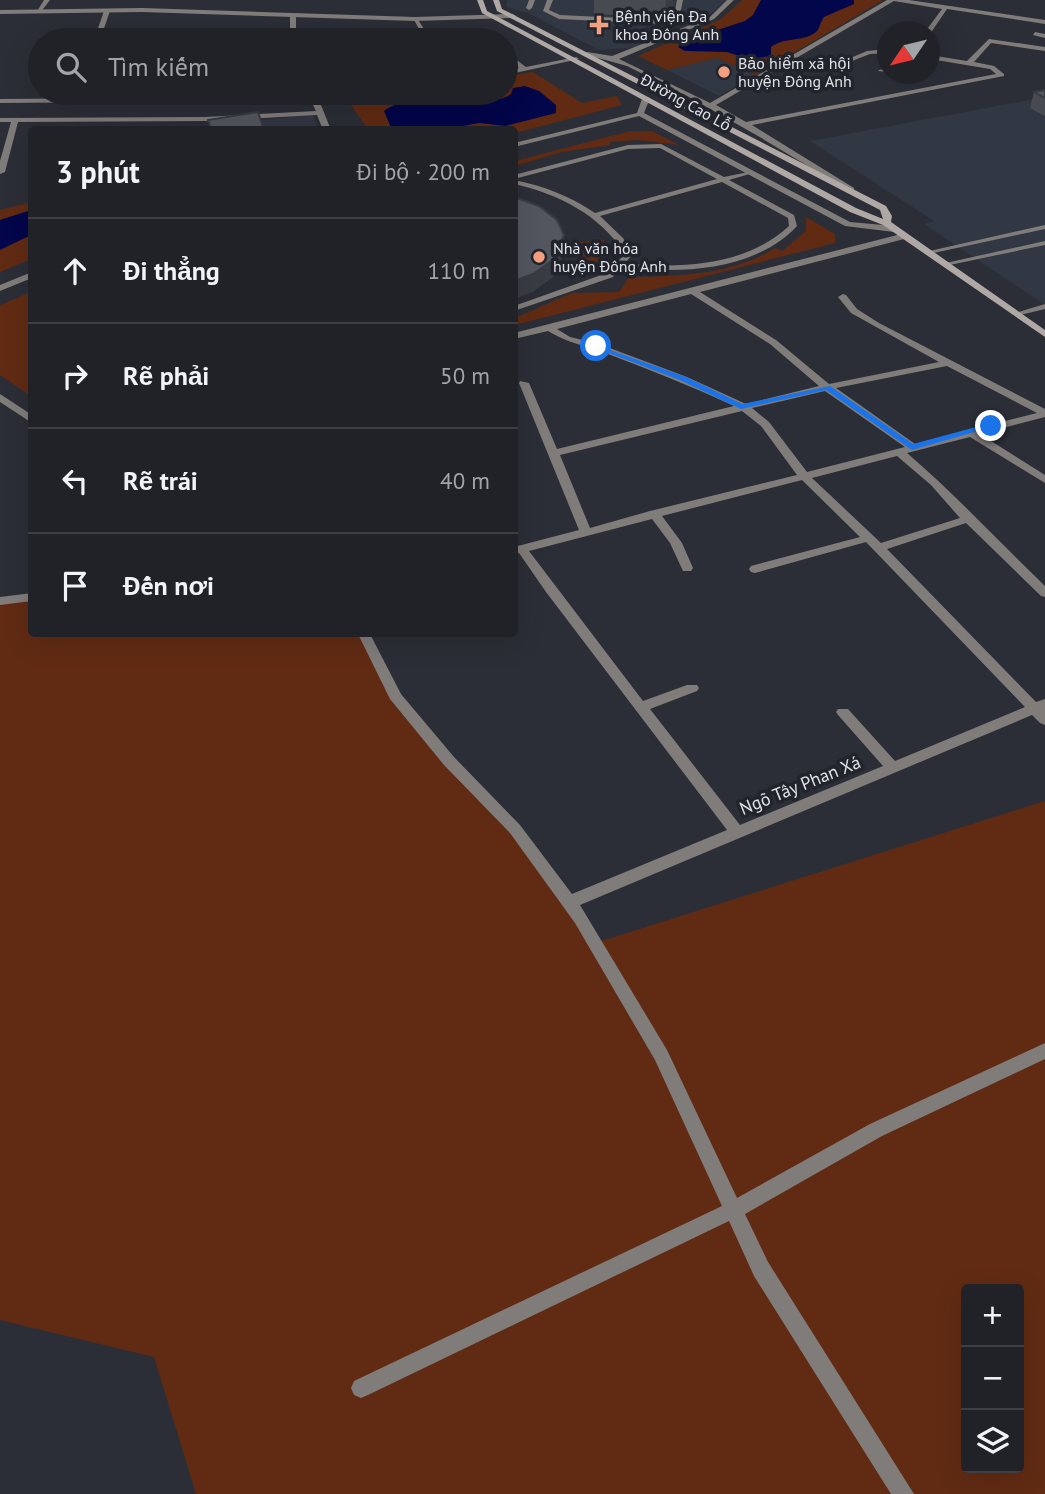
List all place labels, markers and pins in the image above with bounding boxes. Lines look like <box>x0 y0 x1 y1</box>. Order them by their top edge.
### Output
place label: Bệnh viện Đa khoa Đông Anh <box>615 6 719 44</box>
marker: Bệnh viện Đa khoa Đông Anh <box>589 15 609 35</box>
place label: Bảo hiểm xã hội huyện Đông Anh <box>738 53 852 91</box>
marker: Bảo hiểm xã hội huyện Đông Anh <box>716 64 732 80</box>
place label: Nhà văn hóa huyện Đông Anh <box>553 238 667 276</box>
marker: Nhà văn hóa huyện Đông Anh <box>531 249 547 265</box>

